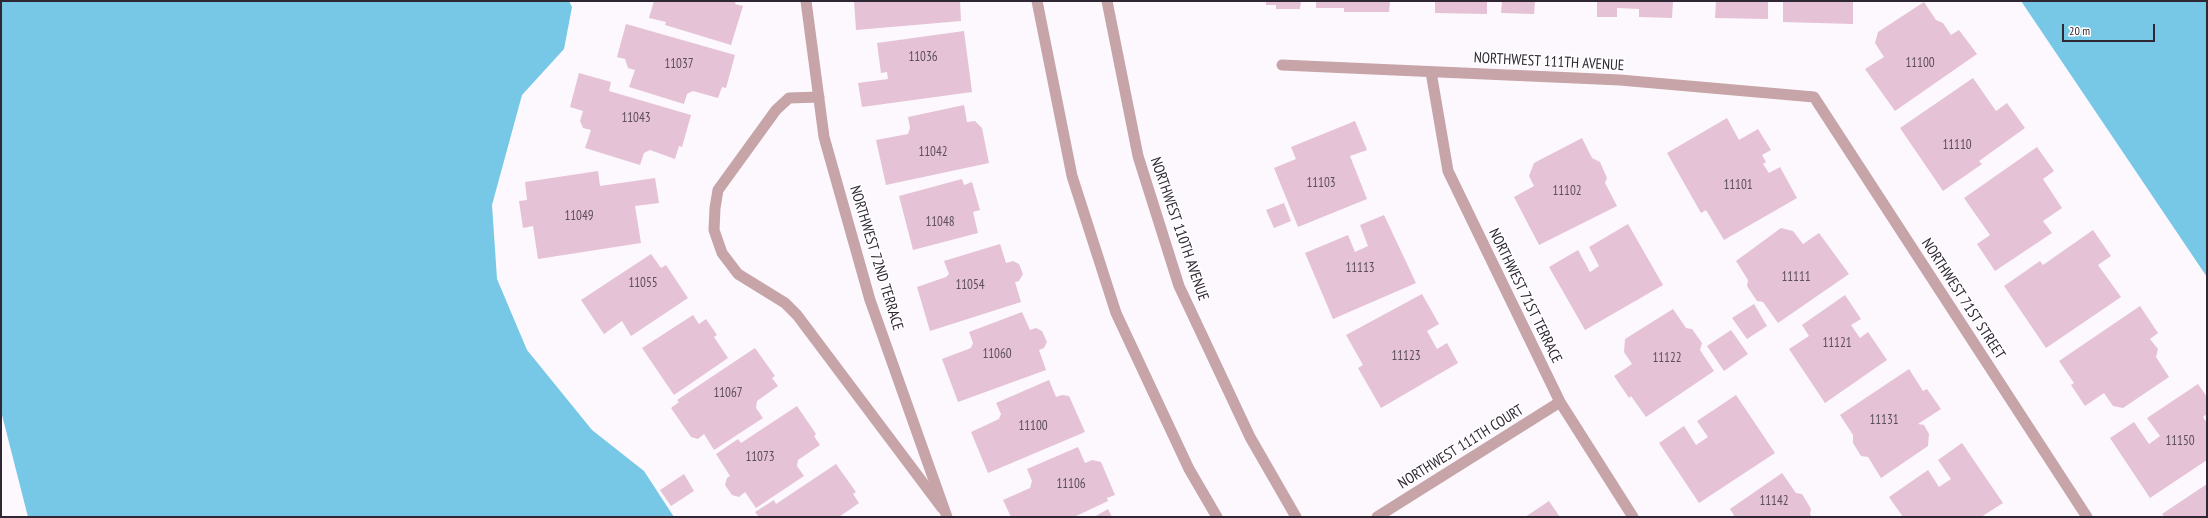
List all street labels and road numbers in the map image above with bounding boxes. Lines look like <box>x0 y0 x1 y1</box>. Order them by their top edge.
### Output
street label: NORTHWEST 111TH AVENUE <box>1473 49 1625 75</box>
street label: NORTHWEST 110TH AVENUE <box>1146 155 1212 303</box>
street label: NORTHWEST 72ND TERRACE <box>845 184 907 332</box>
street label: NORTHWEST 71ST TERRACE <box>1485 226 1565 366</box>
street label: NORTHWEST 71ST STREET <box>1917 235 2009 363</box>
street label: NORTHWEST 111TH COURT <box>1395 401 1527 493</box>

